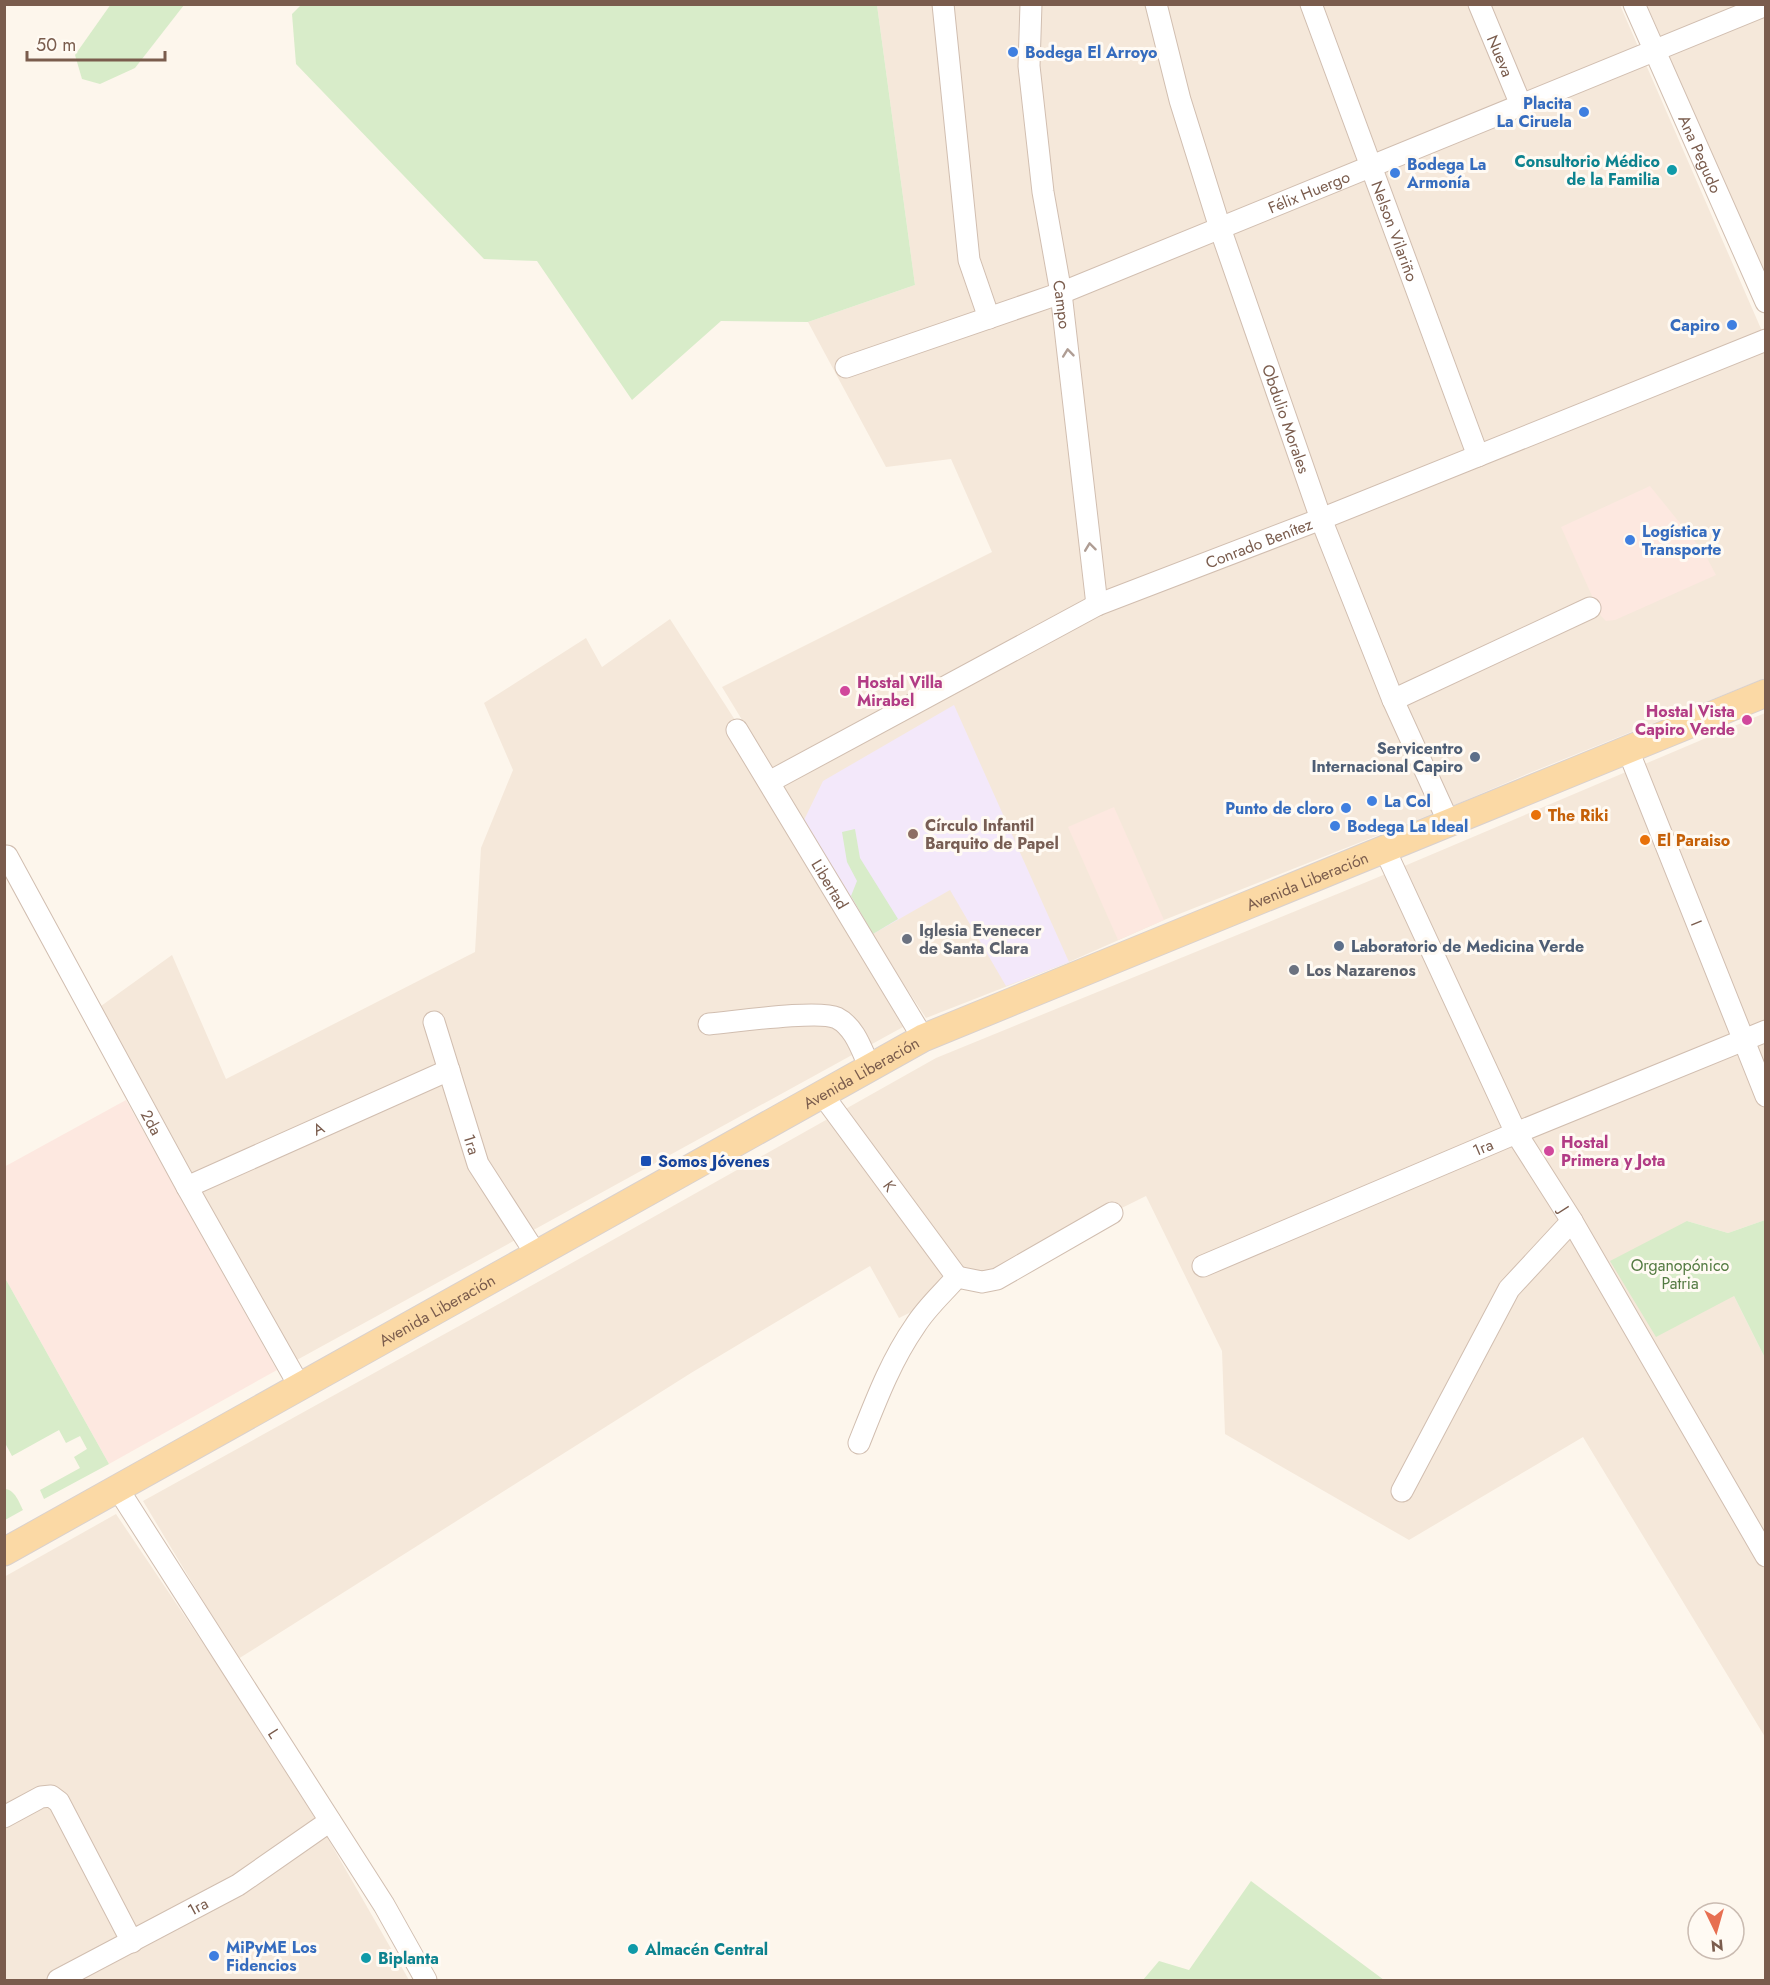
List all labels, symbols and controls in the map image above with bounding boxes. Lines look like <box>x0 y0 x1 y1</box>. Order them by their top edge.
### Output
scale bar <box>27 24 165 62</box>
street label: Nueva <box>1481 31 1519 80</box>
text: 50 m <box>36 32 76 58</box>
place label: Bodega El Arroyo <box>1025 41 1157 64</box>
marker: Bodega El Arroyo <box>1006 45 1020 59</box>
place label: Placita La Ciruela <box>1497 92 1572 133</box>
marker: Placita La Ciruela <box>1577 105 1591 119</box>
street label: Ana Pegudo <box>1673 111 1727 197</box>
place label: Consultorio Médico de la Familia <box>1515 150 1660 191</box>
place label: Bodega La Armonía <box>1406 153 1486 194</box>
marker: Consultorio Médico de la Familia <box>1665 163 1679 177</box>
street label: Félix Huergo <box>1265 165 1354 219</box>
marker: Bodega La Armonía <box>1388 166 1402 180</box>
street label: Nelson Vilariño <box>1365 178 1424 285</box>
street label: Campo <box>1047 278 1076 331</box>
place label: Capiro <box>1670 314 1720 337</box>
marker: Capiro <box>1725 318 1739 332</box>
one-way arrow <box>1062 349 1075 358</box>
street label: Obdulio Morales <box>1256 361 1315 477</box>
street label: Conrado Benítez <box>1202 512 1316 574</box>
place label: Logística y Transporte <box>1642 520 1722 561</box>
marker: Logística y Transporte <box>1623 533 1637 547</box>
one-way arrow <box>1085 542 1097 551</box>
place label: Hostal Villa Mirabel <box>857 671 943 712</box>
marker: Hostal Villa Mirabel <box>838 684 852 698</box>
place label: Hostal Vista Capiro Verde <box>1635 700 1735 741</box>
marker: Hostal Vista Capiro Verde <box>1740 713 1754 727</box>
place label: Servicentro Internacional Capiro <box>1311 737 1463 778</box>
marker: Servicentro Internacional Capiro <box>1468 750 1482 764</box>
place label: La Col <box>1384 790 1431 813</box>
marker: La Col <box>1365 794 1379 808</box>
place label: Punto de cloro <box>1225 797 1334 820</box>
marker: Punto de cloro <box>1339 801 1353 815</box>
place label: The Riki <box>1548 804 1608 827</box>
marker: The Riki <box>1529 808 1543 822</box>
place label: Círculo Infantil Barquito de Papel <box>925 814 1059 855</box>
place label: Bodega La Ideal <box>1347 815 1468 838</box>
marker: Bodega La Ideal <box>1328 819 1342 833</box>
marker: Círculo Infantil Barquito de Papel <box>906 827 920 841</box>
place label: El Paraiso <box>1657 829 1730 852</box>
marker: El Paraiso <box>1638 833 1652 847</box>
street label: Avenida Liberación <box>1243 846 1372 917</box>
street label: Libertad <box>806 855 854 914</box>
street label: I <box>1685 917 1708 929</box>
place label: Iglesia Evenecer de Santa Clara <box>919 919 1042 960</box>
marker: Iglesia Evenecer de Santa Clara <box>900 932 914 946</box>
place label: Laboratorio de Medicina Verde <box>1351 935 1584 958</box>
marker: Laboratorio de Medicina Verde <box>1332 939 1346 953</box>
place label: Los Nazarenos <box>1306 959 1416 982</box>
marker: Los Nazarenos <box>1287 963 1301 977</box>
street label: Avenida Liberación <box>799 1031 924 1115</box>
street label: 2da <box>135 1106 168 1139</box>
street label: A <box>309 1116 329 1141</box>
street label: 1ra <box>457 1131 485 1158</box>
place label: Hostal Primera y Jota <box>1561 1131 1666 1172</box>
street label: 1ra <box>1469 1133 1497 1162</box>
marker: Hostal Primera y Jota <box>1542 1144 1556 1158</box>
place label: Somos Jóvenes <box>658 1150 770 1173</box>
marker: Somos Jóvenes <box>639 1154 653 1168</box>
street label: K <box>877 1176 901 1197</box>
street label: J <box>1552 1200 1575 1217</box>
park label: Organopónico Patria <box>1631 1254 1730 1295</box>
street label: Avenida Liberación <box>375 1269 499 1352</box>
street label: L <box>262 1724 286 1743</box>
street label: 1ra <box>184 1892 212 1922</box>
north arrow <box>1686 1901 1746 1961</box>
text: N <box>1710 1933 1725 1957</box>
place label: MiPyME Los Fidencios <box>226 1936 317 1977</box>
place label: Almacén Central <box>644 1938 768 1961</box>
marker: Almacén Central <box>626 1942 640 1956</box>
place label: Biplanta <box>378 1947 439 1970</box>
marker: MiPyME Los Fidencios <box>207 1949 221 1963</box>
marker: Biplanta <box>359 1951 373 1965</box>

